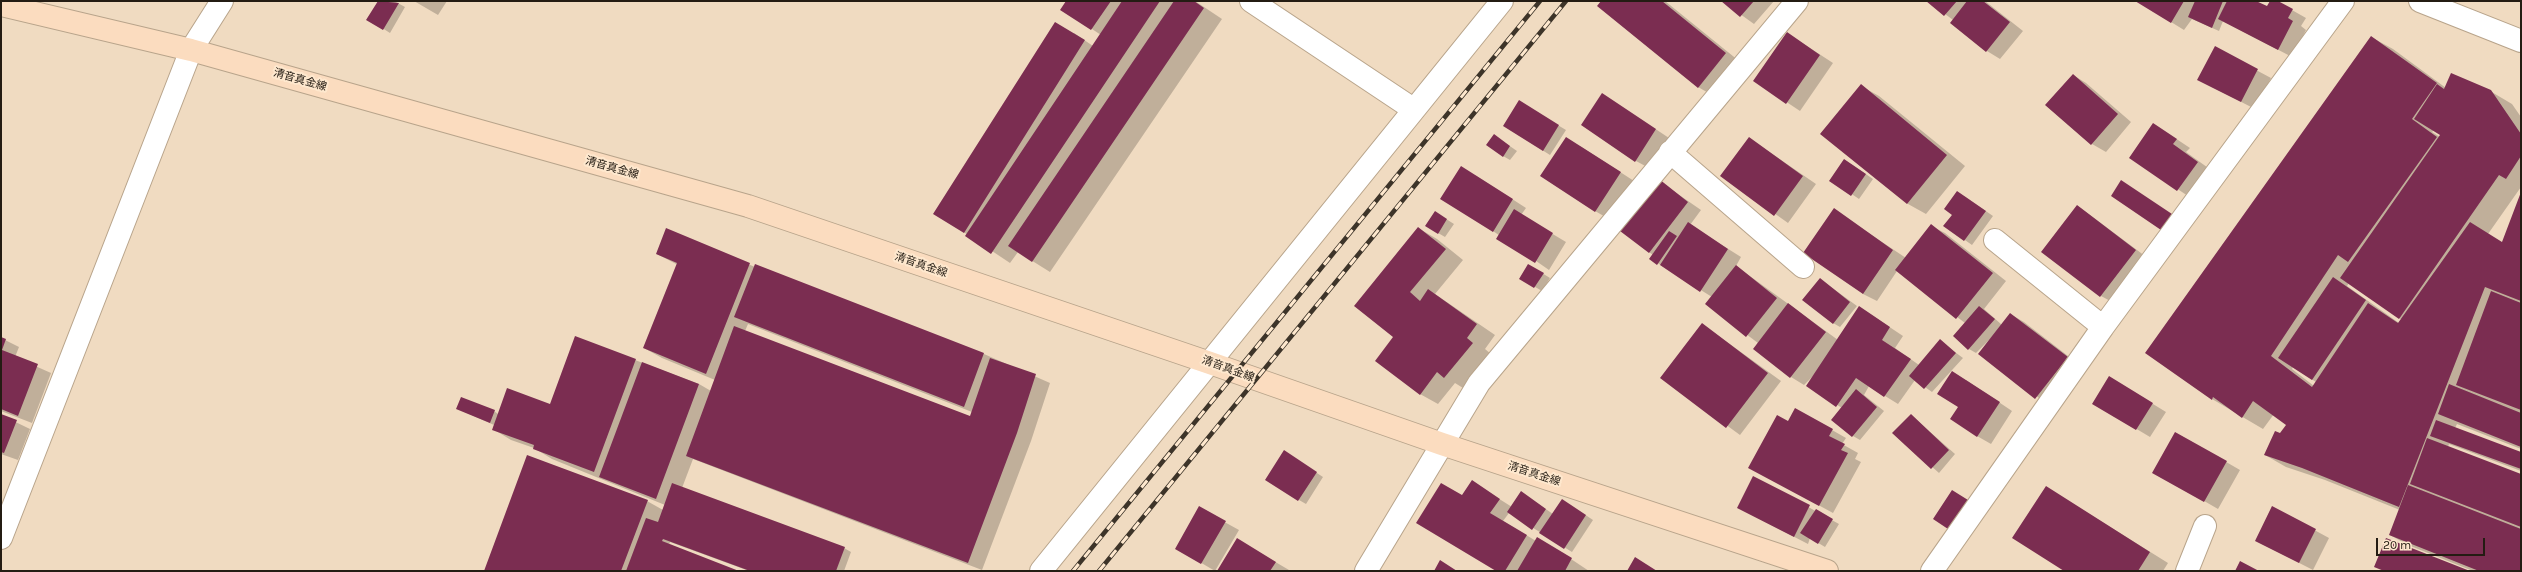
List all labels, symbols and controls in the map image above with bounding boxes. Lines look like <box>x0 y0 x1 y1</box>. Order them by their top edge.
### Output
street label: 清音真金線 <box>272 66 328 94</box>
street label: 清音真金線 <box>584 154 640 182</box>
street label: 清音真金線 <box>893 250 949 280</box>
street label: 清音真金線 <box>1200 353 1256 385</box>
street label: 清音真金線 <box>1506 459 1562 489</box>
scale bar <box>2378 530 2487 556</box>
text: 20 m <box>2383 538 2411 552</box>

